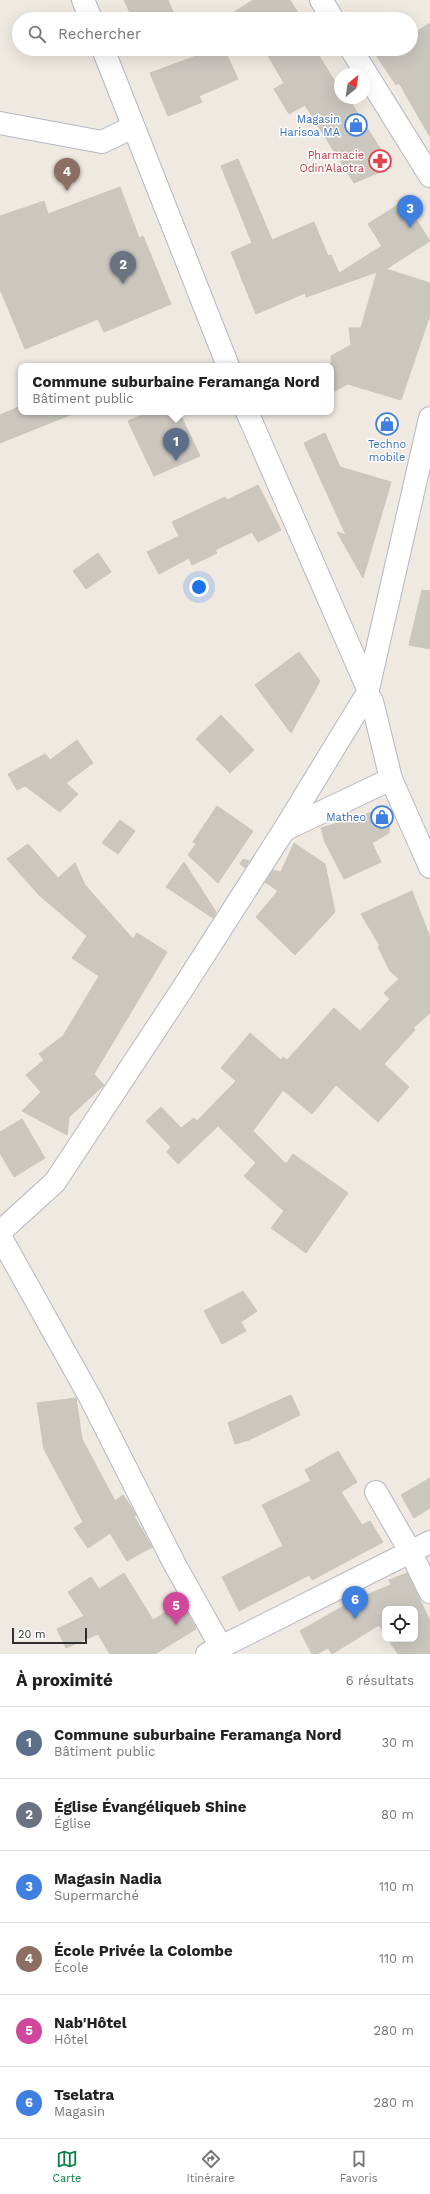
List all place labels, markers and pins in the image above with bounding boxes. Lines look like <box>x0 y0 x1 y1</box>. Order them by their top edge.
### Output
shop icon: Magasin Harisoa MA <box>343 112 369 138</box>
place label: Magasin Harisoa MA <box>280 113 340 139</box>
pharmacy icon: Pharmacie Odin'Alaotra <box>367 148 393 174</box>
place label: Pharmacie Odin'Alaotra <box>299 149 364 175</box>
pin: 4 <box>54 158 80 191</box>
pin: 3 <box>397 195 423 228</box>
pin: 2 <box>110 251 136 284</box>
shop icon: Techno mobile <box>374 411 400 437</box>
pin: 1 <box>163 428 189 461</box>
place label: Techno mobile <box>368 438 406 464</box>
shop icon: Matheo <box>369 804 395 830</box>
place label: Matheo <box>326 811 366 824</box>
pin: 6 <box>342 1586 368 1619</box>
pin: 5 <box>163 1592 189 1625</box>

